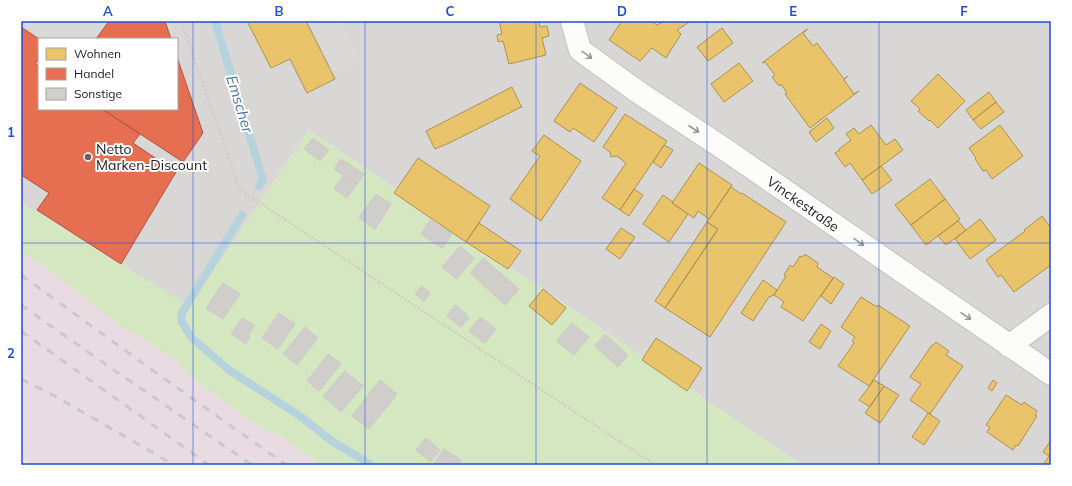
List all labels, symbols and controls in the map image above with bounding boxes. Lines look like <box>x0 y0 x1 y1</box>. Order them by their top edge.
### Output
text: A <box>103 3 113 19</box>
text: B <box>275 3 284 19</box>
text: C <box>446 3 455 19</box>
text: D <box>617 3 627 19</box>
text: E <box>789 3 797 19</box>
text: F <box>960 3 968 19</box>
legend <box>38 38 178 110</box>
text: Wohnen <box>74 46 121 61</box>
one-way arrow <box>581 51 592 59</box>
text: Handel <box>74 66 114 81</box>
water label: Emscher <box>222 73 258 136</box>
text: Sonstige <box>74 86 122 101</box>
text: 1 <box>7 124 15 140</box>
one-way arrow <box>688 125 699 133</box>
place label: Netto Marken-Discount <box>96 140 207 174</box>
marker: Netto Marken-Discount <box>83 152 93 162</box>
street label: Vinckestraße <box>763 172 843 236</box>
one-way arrow <box>853 238 864 246</box>
one-way arrow <box>960 312 971 320</box>
text: 2 <box>7 345 15 361</box>

